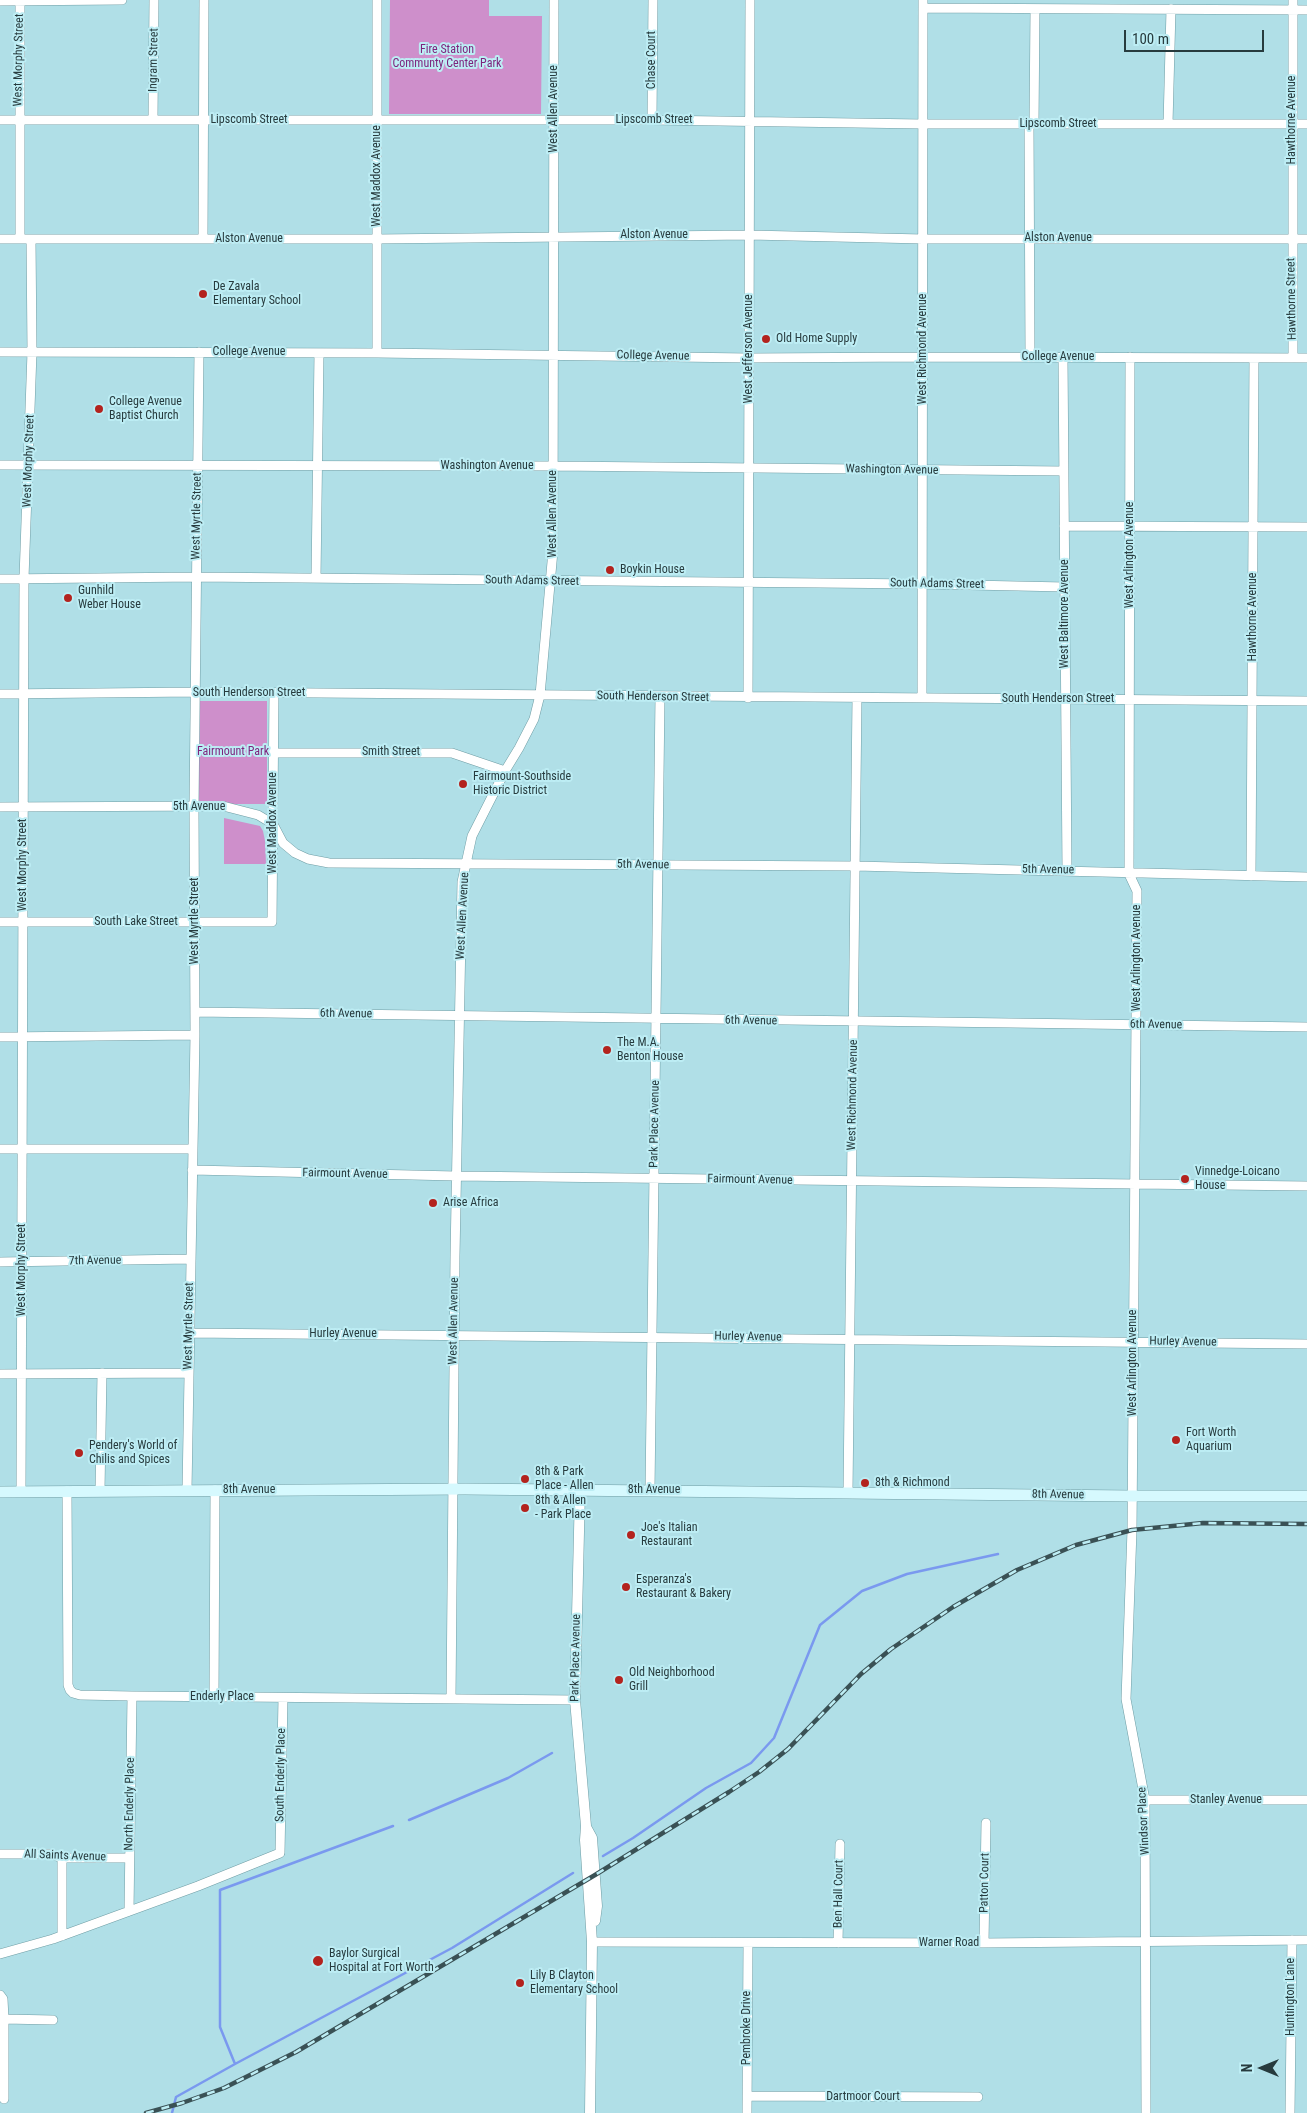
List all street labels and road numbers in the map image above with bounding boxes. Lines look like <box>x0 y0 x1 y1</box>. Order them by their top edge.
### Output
street label: West Morphy Street <box>11 14 27 106</box>
street label: Ingram Street <box>146 28 162 92</box>
street label: Chase Court <box>645 31 659 89</box>
street label: West Allen Avenue <box>547 65 561 153</box>
street label: Hawthorne Avenue <box>1285 76 1299 164</box>
street label: Lipscomb Street <box>210 113 288 127</box>
street label: Lipscomb Street <box>615 113 693 127</box>
street label: Lipscomb Street <box>1019 117 1097 131</box>
street label: West Maddox Avenue <box>370 125 384 227</box>
street label: Alston Avenue <box>620 228 688 242</box>
street label: Alston Avenue <box>1024 231 1092 245</box>
street label: Alston Avenue <box>215 232 283 246</box>
street label: Hawthorne Street <box>1284 258 1300 340</box>
street label: West Jefferson Avenue <box>742 294 756 404</box>
street label: West Richmond Avenue <box>916 294 930 404</box>
street label: College Avenue <box>213 345 285 359</box>
street label: College Avenue <box>616 348 690 364</box>
street label: College Avenue <box>1022 350 1094 364</box>
street label: West Morphy Street <box>20 414 38 508</box>
street label: Washington Avenue <box>440 459 534 473</box>
street label: Washington Avenue <box>845 462 939 478</box>
street label: West Allen Avenue <box>546 470 560 558</box>
street label: West Myrtle Street <box>189 472 205 560</box>
street label: West Arlington Avenue <box>1123 502 1137 608</box>
street label: West Baltimore Avenue <box>1058 559 1072 669</box>
street label: South Adams Street <box>485 573 579 589</box>
street label: Hawthorne Avenue <box>1246 573 1260 661</box>
street label: South Adams Street <box>890 576 984 592</box>
street label: South Henderson Street <box>193 686 305 700</box>
street label: South Henderson Street <box>597 689 709 705</box>
street label: South Henderson Street <box>1002 692 1114 706</box>
street label: Smith Street <box>362 745 420 759</box>
street label: West Maddox Avenue <box>266 772 280 874</box>
street label: 5th Avenue <box>173 800 225 814</box>
street label: West Morphy Street <box>16 819 30 911</box>
street label: 5th Avenue <box>617 857 669 873</box>
street label: 5th Avenue <box>1022 862 1074 878</box>
street label: West Allen Avenue <box>454 872 472 960</box>
street label: West Myrtle Street <box>188 877 202 965</box>
street label: West Arlington Avenue <box>1130 905 1144 1011</box>
street label: South Lake Street <box>94 915 178 929</box>
street label: 6th Avenue <box>320 1006 372 1022</box>
street label: 6th Avenue <box>725 1013 777 1029</box>
street label: 6th Avenue <box>1130 1017 1182 1033</box>
street label: West Richmond Avenue <box>845 1039 861 1151</box>
street label: Park Place Avenue <box>647 1080 663 1168</box>
street label: Fairmount Avenue <box>302 1166 388 1182</box>
street label: Fairmount Avenue <box>707 1172 793 1188</box>
street label: West Morphy Street <box>15 1224 29 1316</box>
street label: 7th Avenue <box>69 1253 121 1269</box>
street label: West Allen Avenue <box>446 1277 462 1365</box>
street label: West Myrtle Street <box>181 1282 197 1370</box>
street label: West Arlington Avenue <box>1126 1310 1140 1416</box>
street label: Hurley Avenue <box>309 1327 377 1341</box>
street label: Hurley Avenue <box>714 1329 782 1345</box>
street label: Hurley Avenue <box>1149 1334 1217 1350</box>
street label: 8th Avenue <box>223 1483 275 1497</box>
street label: 8th Avenue <box>628 1483 680 1497</box>
street label: 8th Avenue <box>1032 1487 1084 1503</box>
street label: Park Place Avenue <box>568 1614 584 1702</box>
street label: Enderly Place <box>190 1690 254 1704</box>
street label: South Enderly Place <box>273 1728 289 1822</box>
street label: North Enderly Place <box>122 1757 138 1851</box>
street label: Windsor Place <box>1135 1787 1153 1855</box>
street label: Stanley Avenue <box>1190 1793 1262 1807</box>
street label: All Saints Avenue <box>24 1847 106 1865</box>
street label: Patton Court <box>977 1853 993 1913</box>
street label: Ben Hall Court <box>831 1860 847 1928</box>
street label: Warner Road <box>919 1936 979 1950</box>
street label: Huntington Lane <box>1284 1958 1298 2036</box>
street label: Pembroke Drive <box>740 1991 754 2065</box>
street label: Dartmoor Court <box>826 2090 900 2104</box>

